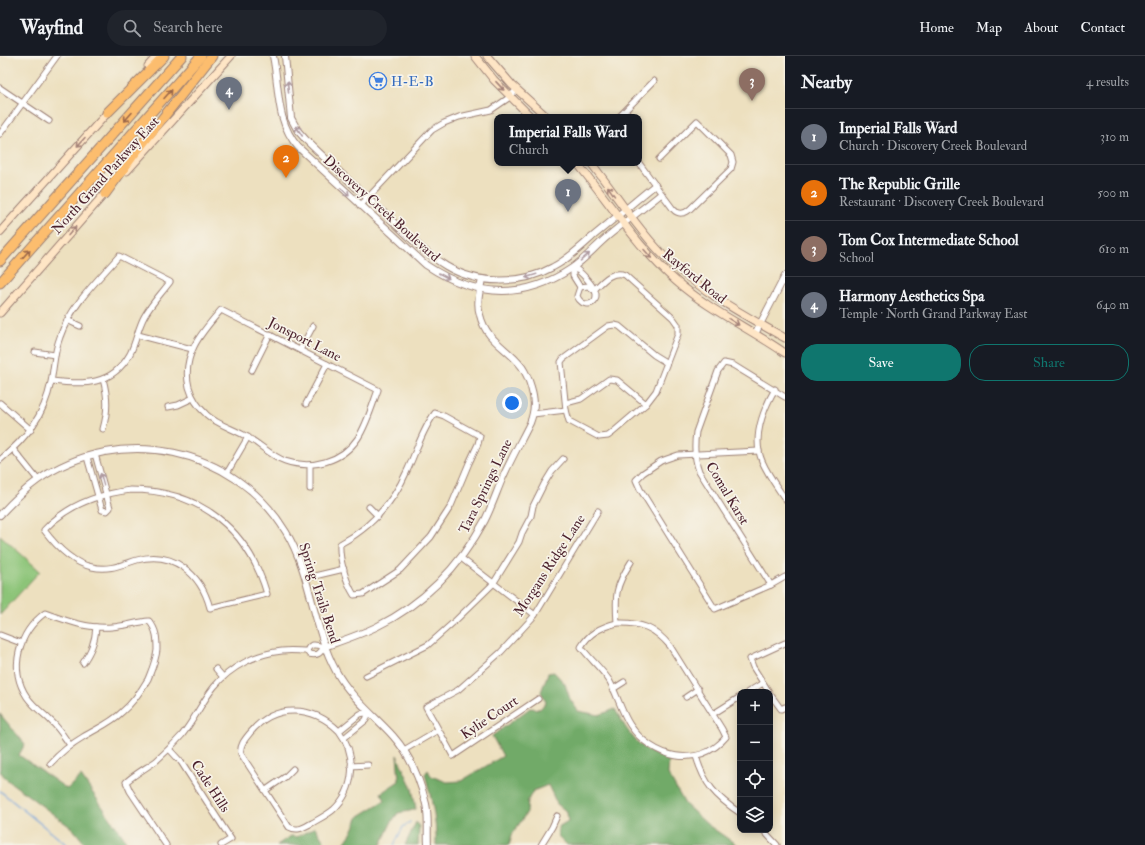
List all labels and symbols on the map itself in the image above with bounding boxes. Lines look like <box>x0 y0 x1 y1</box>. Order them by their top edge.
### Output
pin: 3 <box>739 68 765 101</box>
supermarket icon: H-E-B <box>368 71 388 91</box>
place label: H-E-B <box>391 73 434 90</box>
pin: 4 <box>216 77 242 110</box>
one-way arrow <box>284 81 291 94</box>
one-way arrow <box>495 81 505 91</box>
one-way arrow <box>163 88 172 99</box>
one-way arrow <box>124 111 133 122</box>
street label: North Grand Parkway East <box>48 113 164 238</box>
one-way arrow <box>295 126 303 137</box>
one-way arrow <box>76 137 86 147</box>
pin: 2 <box>273 145 299 178</box>
street label: Discovery Creek Boulevard <box>319 151 444 266</box>
pin: 1 <box>555 179 581 212</box>
one-way arrow <box>607 185 615 196</box>
one-way arrow <box>340 187 350 197</box>
one-way arrow <box>68 226 77 236</box>
street label: Rayford Road <box>659 245 730 308</box>
one-way arrow <box>643 248 652 259</box>
one-way arrow <box>21 249 31 259</box>
one-way arrow <box>579 253 590 262</box>
one-way arrow <box>437 273 449 281</box>
one-way arrow <box>524 273 537 280</box>
street label: Jonsport Lane <box>264 313 344 366</box>
one-way arrow <box>728 318 739 326</box>
your location <box>502 393 522 413</box>
street label: Tara Springs Lane <box>455 436 517 537</box>
street label: Comal Karst <box>702 459 753 528</box>
one-way arrow <box>98 473 105 486</box>
street label: Morgans Ridge Lane <box>510 511 589 619</box>
street label: Spring Trails Bend <box>294 541 344 646</box>
street label: Kylie Court <box>457 692 522 744</box>
street label: Cade Hills <box>187 757 234 816</box>

